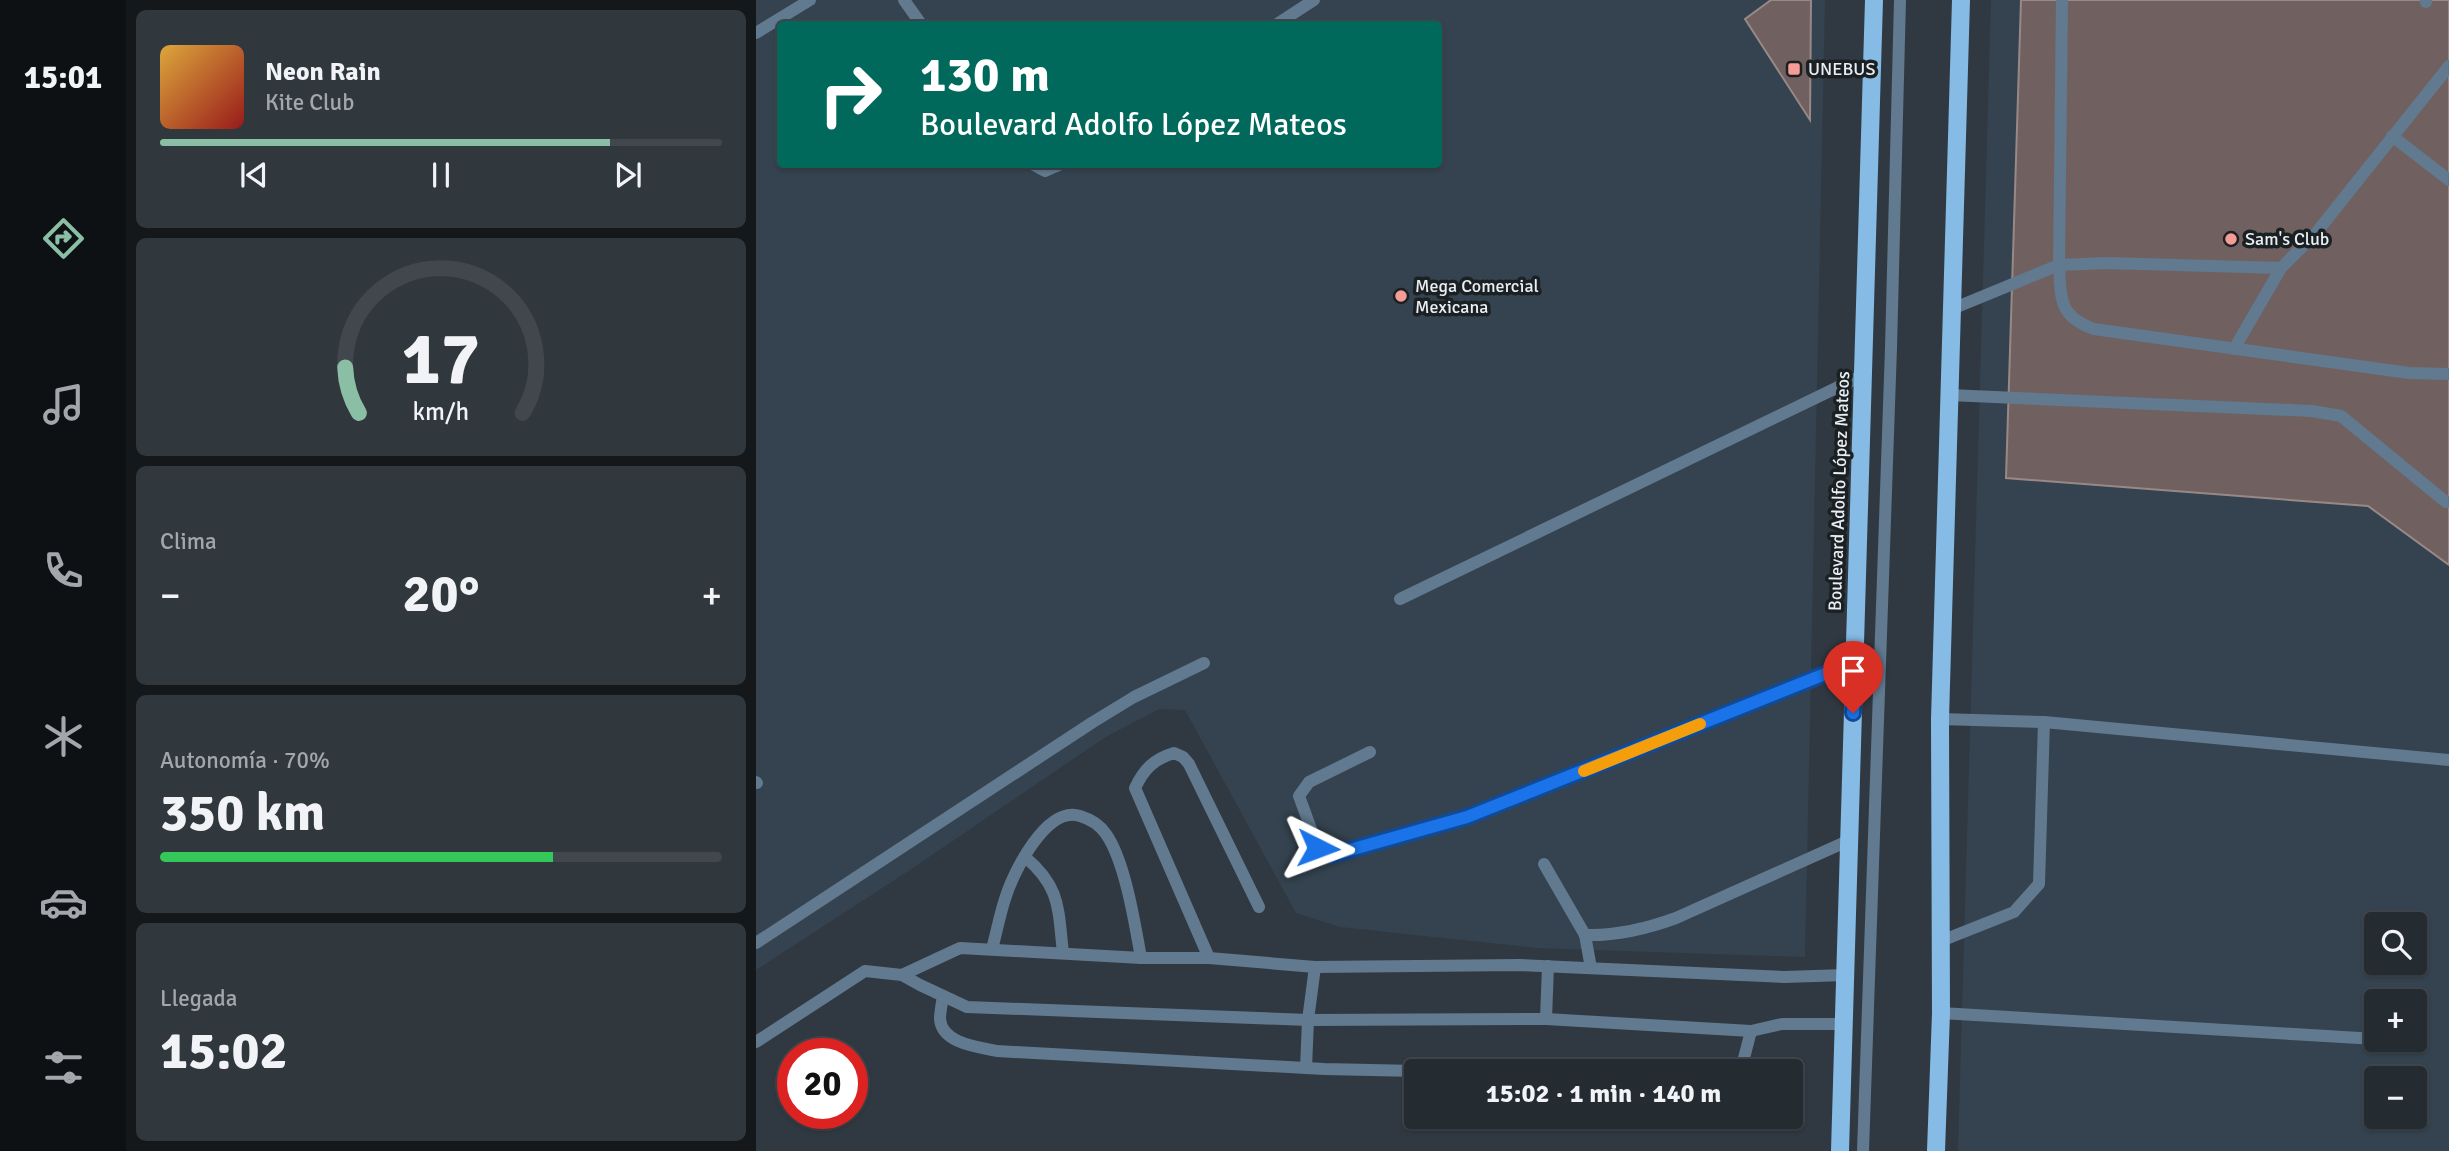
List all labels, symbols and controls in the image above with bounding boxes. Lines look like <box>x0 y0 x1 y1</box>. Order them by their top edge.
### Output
text: 130 m <box>920 45 1050 105</box>
icon: right <box>805 49 896 140</box>
text: Neon Rain <box>265 56 381 88</box>
text: 15:01 <box>24 58 102 97</box>
place label: UNEBUS <box>1808 58 1875 80</box>
marker: UNEBUS <box>1786 61 1802 77</box>
text: Kite Club <box>265 88 354 117</box>
text: Boulevard Adolfo López Mateos <box>920 105 1347 144</box>
icon: previous <box>235 156 273 194</box>
icon: pause <box>422 156 460 194</box>
icon: next <box>609 156 647 194</box>
icon: directions <box>39 214 88 263</box>
place label: Sam's Club <box>2245 228 2329 250</box>
marker: Sam's Club <box>2223 231 2239 247</box>
place label: Mega Comercial Mexicana <box>1415 275 1539 318</box>
marker: Mega Comercial Mexicana <box>1393 288 1409 304</box>
text: 17 <box>402 316 480 405</box>
street label: Boulevard Adolfo López Mateos <box>1824 371 1854 611</box>
icon: music <box>39 380 88 429</box>
text: km/h <box>413 396 469 427</box>
text: Clima <box>160 527 217 556</box>
icon: phone <box>39 546 88 595</box>
text: 20° <box>403 562 479 626</box>
text: − <box>160 572 181 619</box>
text: + <box>701 572 722 619</box>
pin <box>1823 641 1883 713</box>
icon: arrive <box>1834 652 1872 690</box>
icon: climate <box>39 712 88 761</box>
text: Autonomía · 70% <box>160 746 330 775</box>
text: 350 km <box>160 781 325 845</box>
position arrow <box>1281 811 1355 885</box>
icon: car <box>39 878 88 927</box>
map controls <box>2364 912 2427 1129</box>
button: search <box>2364 912 2427 975</box>
text: Llegada <box>160 984 237 1013</box>
button: + <box>2364 989 2427 1052</box>
text: 15:02 <box>160 1019 288 1083</box>
speed limit sign: 20 <box>777 1038 868 1129</box>
icon: filters <box>39 1043 88 1092</box>
button: − <box>2364 1066 2427 1129</box>
text: 15:02 · 1 min · 140 m <box>1486 1078 1721 1110</box>

